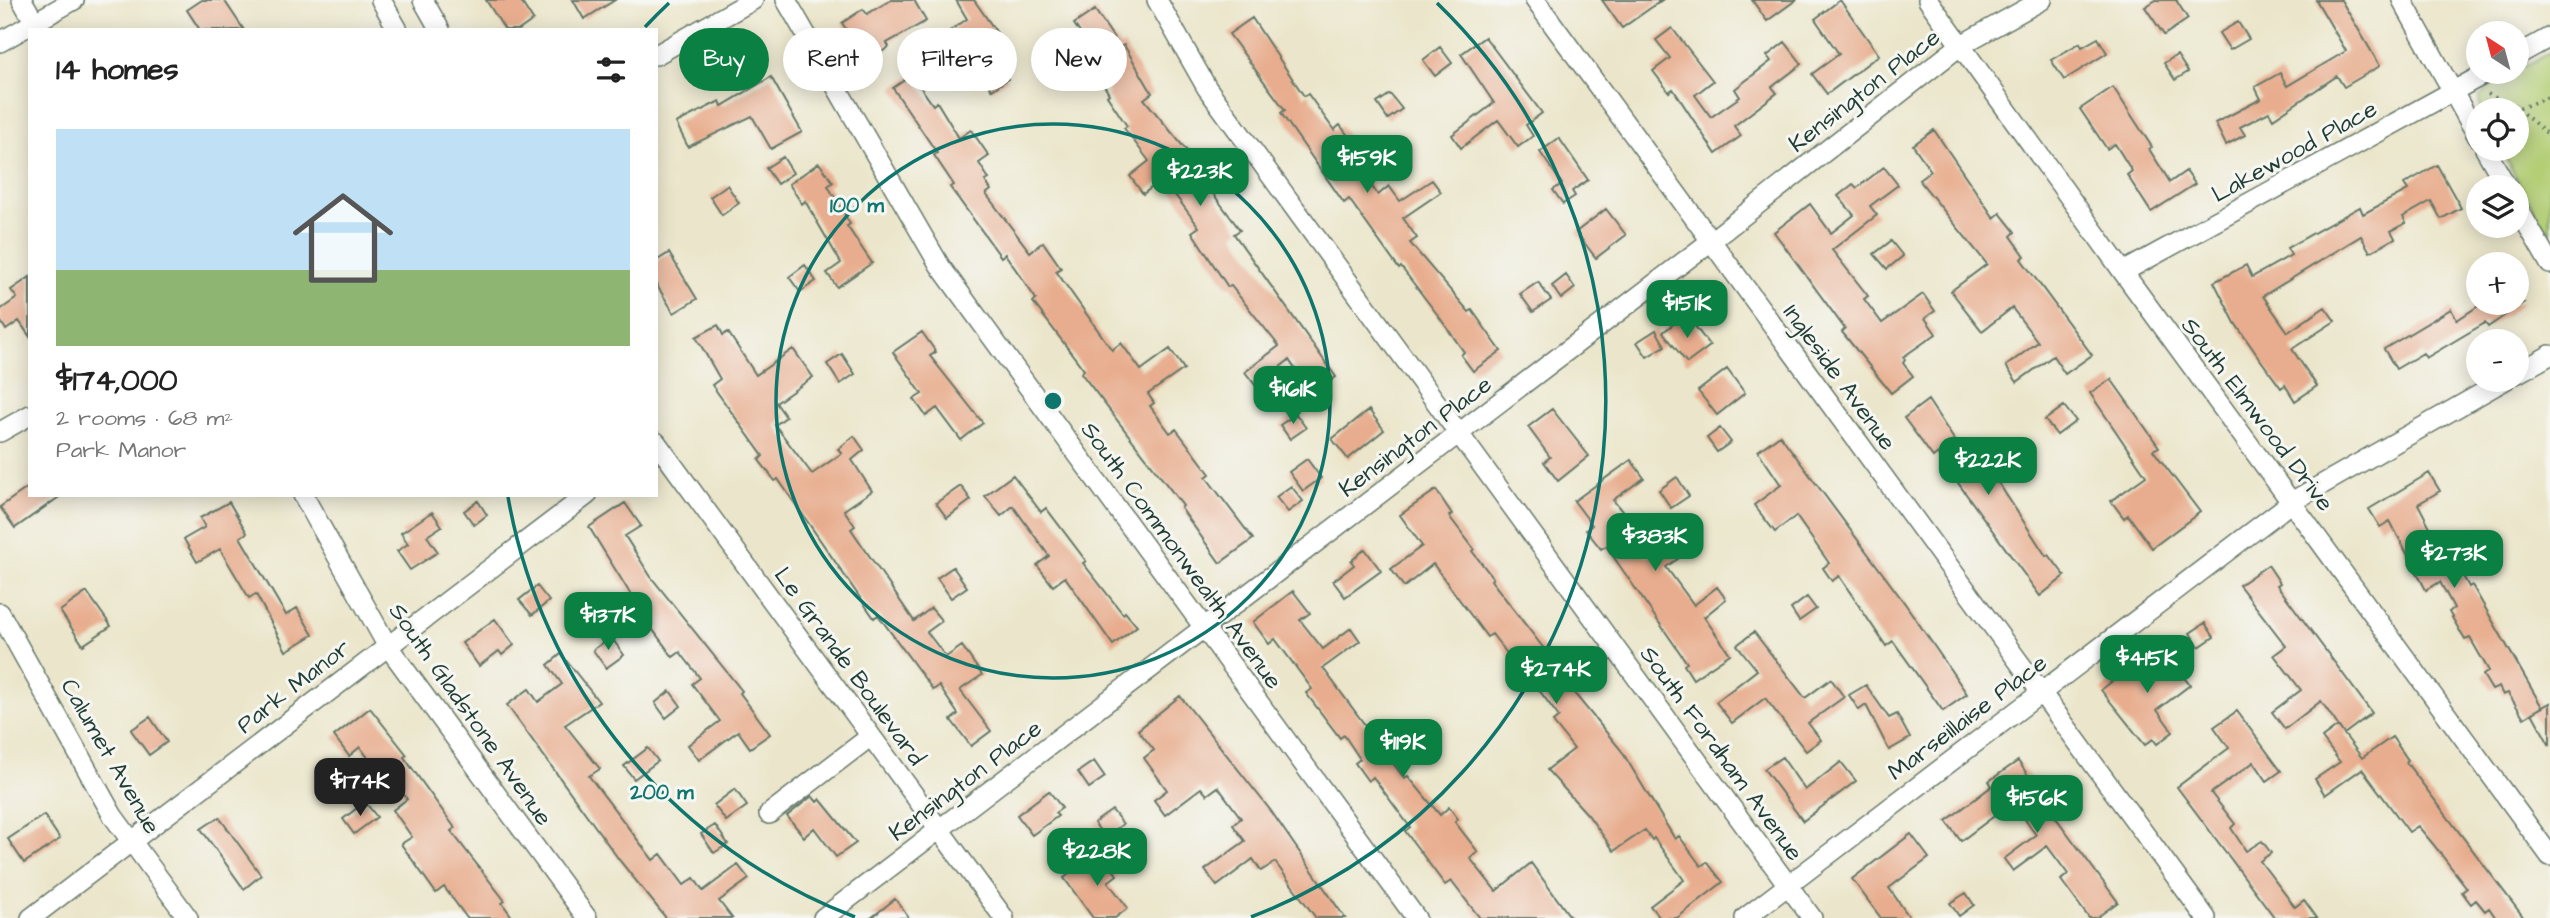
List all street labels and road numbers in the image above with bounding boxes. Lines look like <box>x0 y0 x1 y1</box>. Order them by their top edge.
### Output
street label: Kensington Place <box>1782 21 1948 162</box>
street label: Lakewood Place <box>2206 92 2383 211</box>
street label: Ingleside Avenue <box>1774 297 1904 458</box>
street label: South Elmwood Drive <box>2173 310 2342 519</box>
street label: Kensington Place <box>1332 368 1500 506</box>
street label: South Commonwealth Avenue <box>1072 415 1290 696</box>
street label: Le Grande Boulevard <box>766 560 933 773</box>
street label: South Gladstone Avenue <box>380 596 560 833</box>
street label: Park Manor <box>230 632 358 742</box>
street label: South Fordham Avenue <box>1632 639 1811 868</box>
street label: Marseillaise Place <box>1881 647 2054 789</box>
street label: Calumet Avenue <box>52 673 168 840</box>
street label: Kensington Place <box>882 712 1050 850</box>

